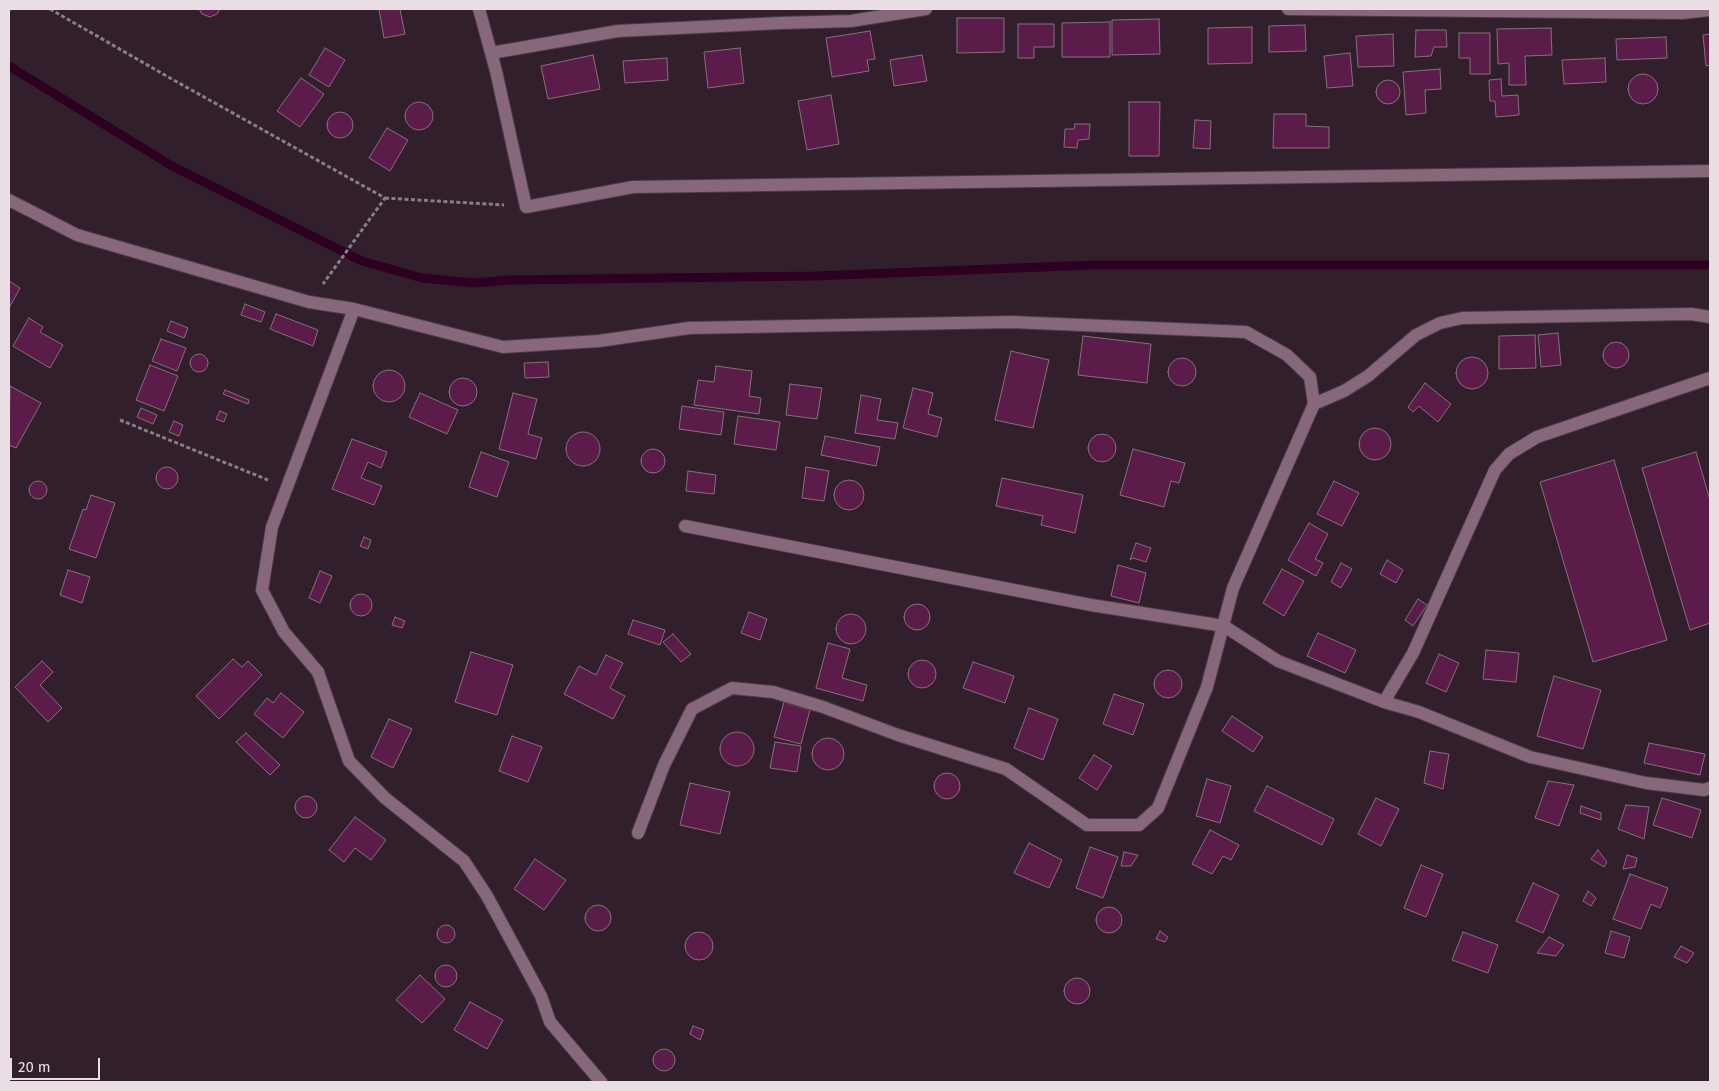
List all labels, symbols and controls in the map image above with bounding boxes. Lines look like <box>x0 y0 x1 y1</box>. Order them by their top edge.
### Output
scale bar <box>12 1048 102 1080</box>
text: 20 m <box>18 1058 51 1076</box>

